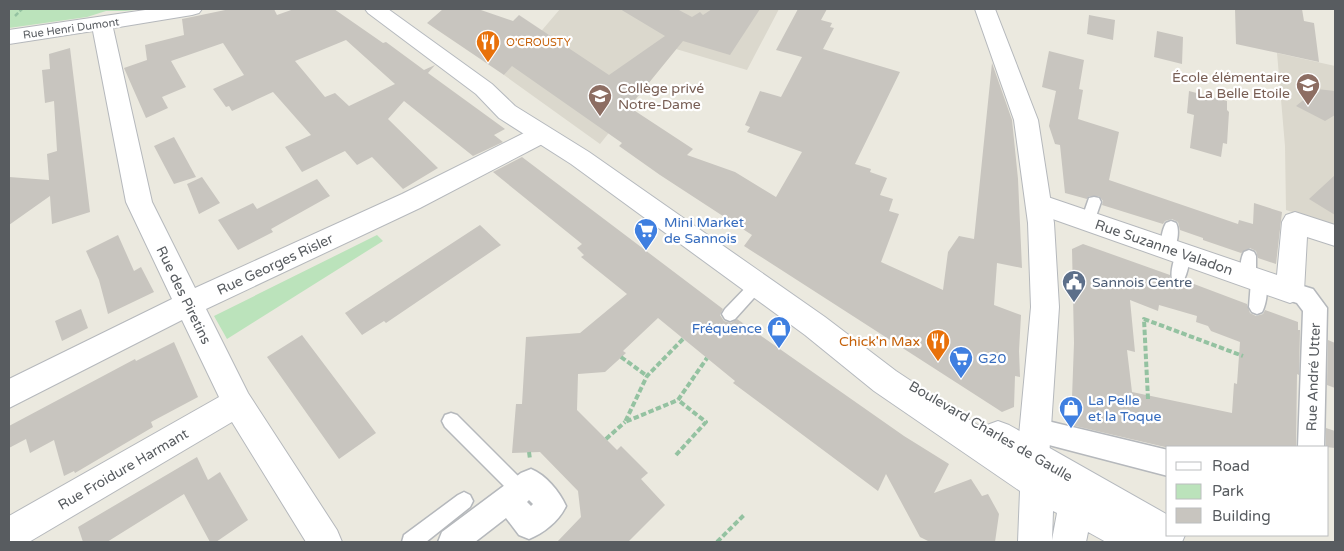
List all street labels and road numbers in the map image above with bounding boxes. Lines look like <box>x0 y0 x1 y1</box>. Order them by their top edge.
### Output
street label: Rue Henri Dumont <box>22 15 120 42</box>
street label: Rue Suzanne Valadon <box>1093 216 1235 279</box>
street label: Rue Georges Risler <box>214 230 337 299</box>
street label: Rue des Piretins <box>152 243 215 347</box>
street label: Rue André Utter <box>1303 322 1324 432</box>
street label: Boulevard Charles de Gaulle <box>906 377 1076 485</box>
street label: Rue Froidure Harmant <box>55 425 192 514</box>

